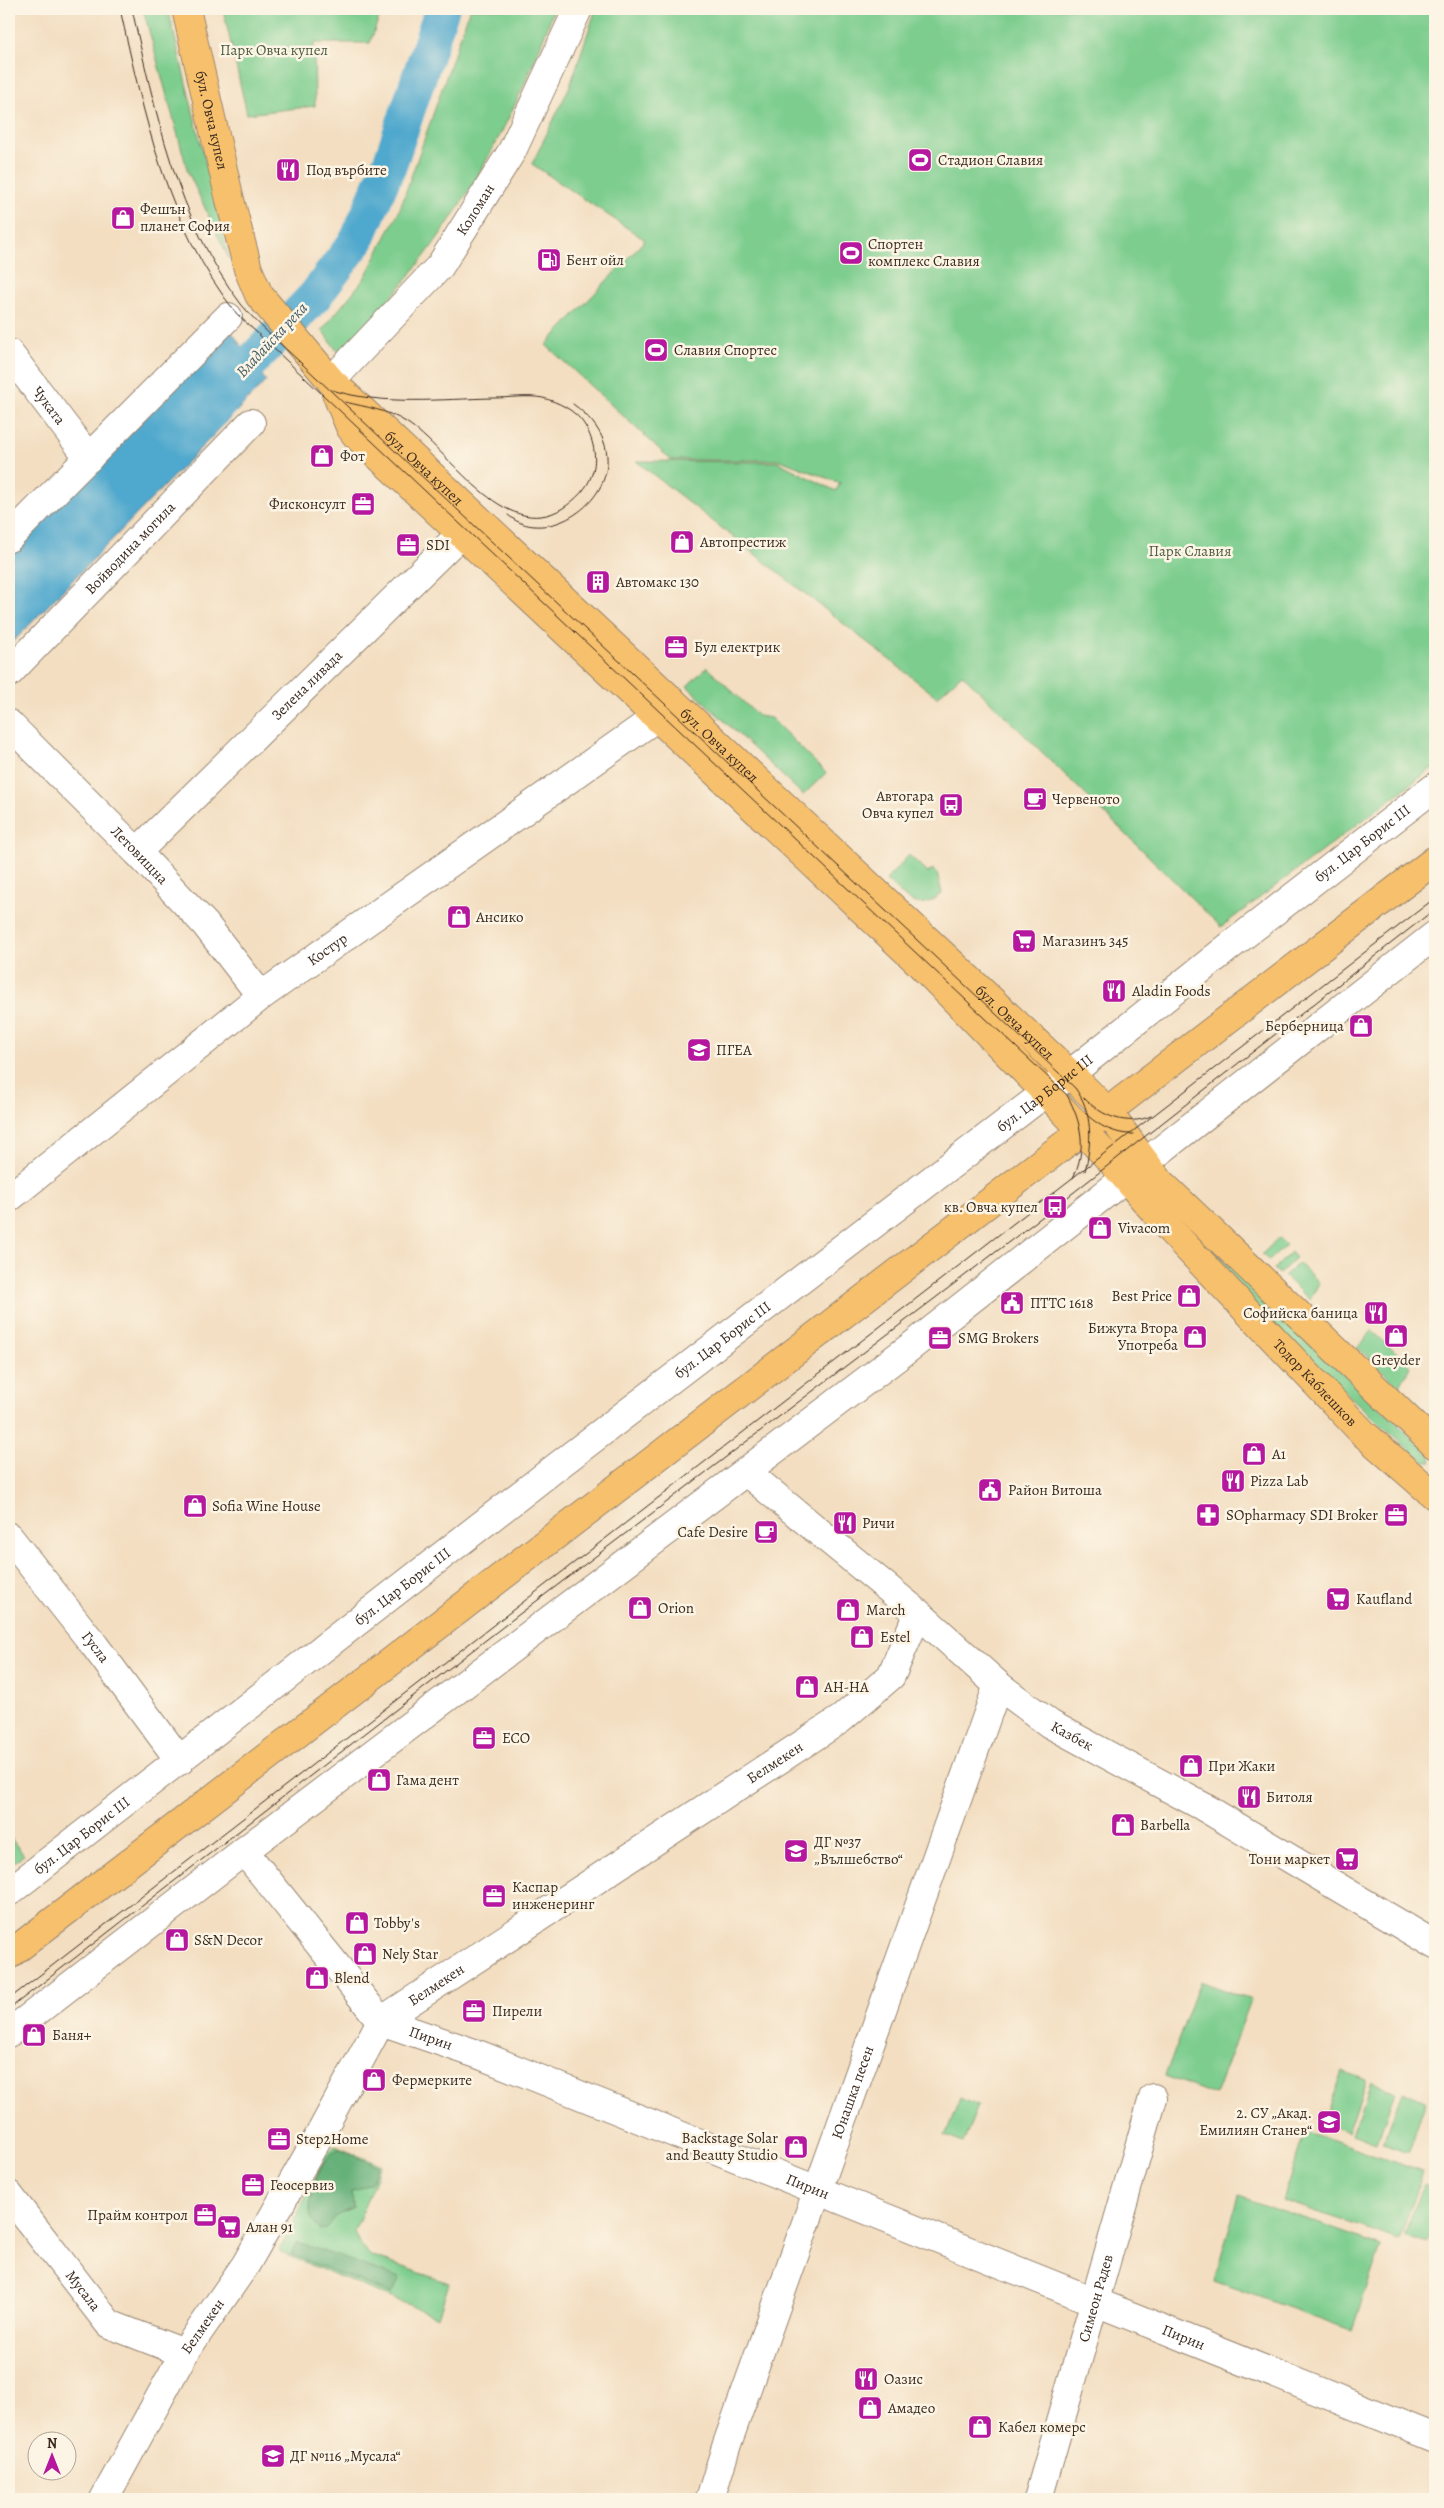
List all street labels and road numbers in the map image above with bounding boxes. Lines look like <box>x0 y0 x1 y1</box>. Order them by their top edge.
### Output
street label: бул. Овча купел <box>190 69 233 172</box>
street label: Коломан <box>452 180 499 239</box>
street label: Чуката <box>28 382 70 429</box>
street label: бул. Овча купел <box>380 426 468 510</box>
street label: Войводина могила <box>80 497 180 599</box>
street label: Зелена ливада <box>267 646 347 725</box>
street label: бул. Овча купел <box>676 703 763 787</box>
street label: бул. Цар Борис III <box>1310 800 1414 887</box>
street label: Летовищна <box>106 821 173 889</box>
street label: Костур <box>303 928 351 970</box>
street label: бул. Овча купел <box>971 980 1058 1064</box>
street label: бул. Цар Борис III <box>992 1050 1097 1137</box>
street label: бул. Цар Борис III <box>670 1297 775 1383</box>
street label: Тодор Каблешков <box>1269 1335 1362 1431</box>
street label: бул. Цар Борис III <box>350 1543 455 1630</box>
street label: Гусла <box>77 1627 114 1667</box>
street label: Казбек <box>1047 1716 1097 1756</box>
street label: Белмекен <box>743 1737 807 1788</box>
street label: бул. Цар Борис III <box>29 1792 134 1879</box>
street label: Белмекен <box>404 1959 468 2010</box>
street label: Пирин <box>406 2021 455 2055</box>
street label: Юнашка песен <box>827 2043 878 2142</box>
street label: Пирин <box>783 2169 832 2204</box>
street label: Симеон Радев <box>1074 2252 1118 2344</box>
street label: Мусала <box>61 2266 105 2315</box>
street label: Белмекен <box>176 2294 229 2358</box>
street label: Пирин <box>1159 2320 1208 2355</box>

